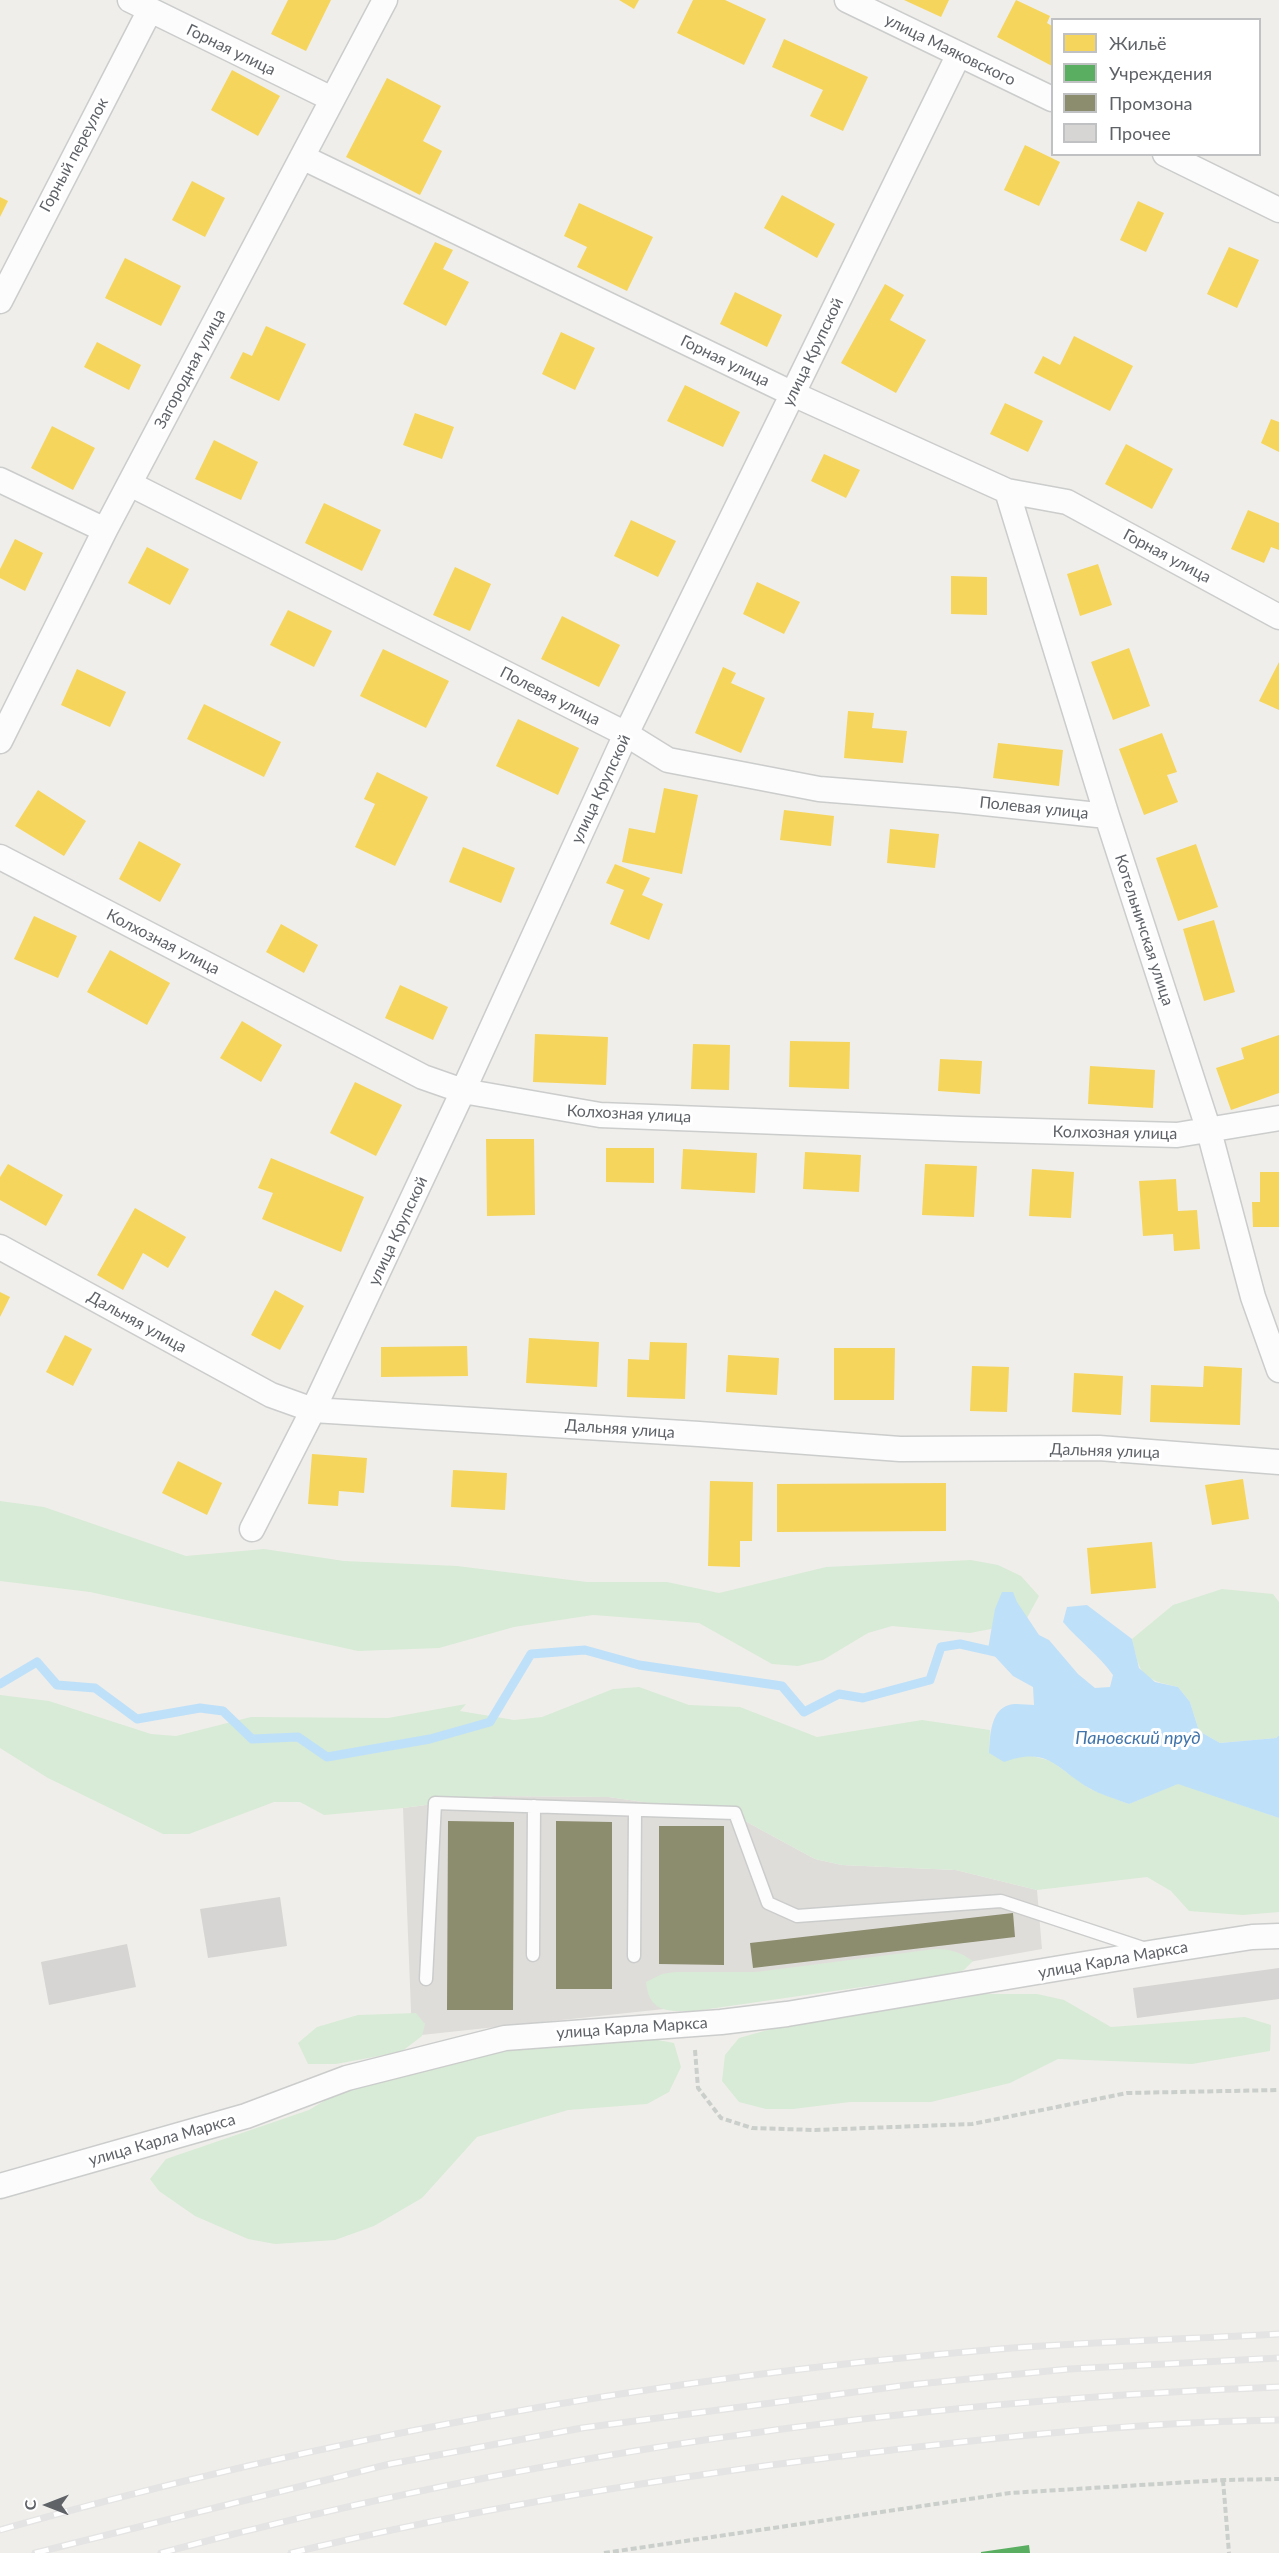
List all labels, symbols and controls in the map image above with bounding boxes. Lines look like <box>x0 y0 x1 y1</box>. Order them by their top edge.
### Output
street label: улица Маяковского <box>881 10 1019 90</box>
legend <box>1051 18 1261 156</box>
street label: Горная улица <box>183 20 279 80</box>
text: Жильё <box>1109 32 1167 54</box>
text: Учреждения <box>1109 62 1212 84</box>
text: Промзона <box>1109 92 1192 114</box>
street label: Горный переулок <box>36 95 112 215</box>
text: Прочее <box>1109 122 1171 144</box>
street label: улица Крупской <box>778 295 848 409</box>
street label: Загородная улица <box>150 306 230 432</box>
street label: Горная улица <box>677 331 773 391</box>
street label: Горная улица <box>1120 525 1214 587</box>
street label: Полевая улица <box>497 663 603 729</box>
street label: улица Крупской <box>567 731 635 847</box>
street label: Полевая улица <box>978 793 1090 823</box>
street label: Котельничская улица <box>1110 852 1178 1008</box>
street label: Колхозная улица <box>103 905 223 979</box>
street label: Колхозная улица <box>566 1101 692 1127</box>
street label: Колхозная улица <box>1053 1122 1177 1144</box>
street label: улица Крупской <box>364 1173 432 1289</box>
street label: Дальняя улица <box>84 1287 190 1357</box>
street label: Дальняя улица <box>564 1416 676 1442</box>
street label: Дальняя улица <box>1050 1439 1160 1463</box>
water label: Пановский пруд <box>1075 1727 1201 1749</box>
street label: улица Карла Маркса <box>1037 1937 1189 1983</box>
street label: улица Карла Маркса <box>556 2013 708 2043</box>
street label: улица Карла Маркса <box>87 2110 237 2170</box>
north arrow <box>18 2475 78 2535</box>
text: С <box>20 2500 39 2510</box>

